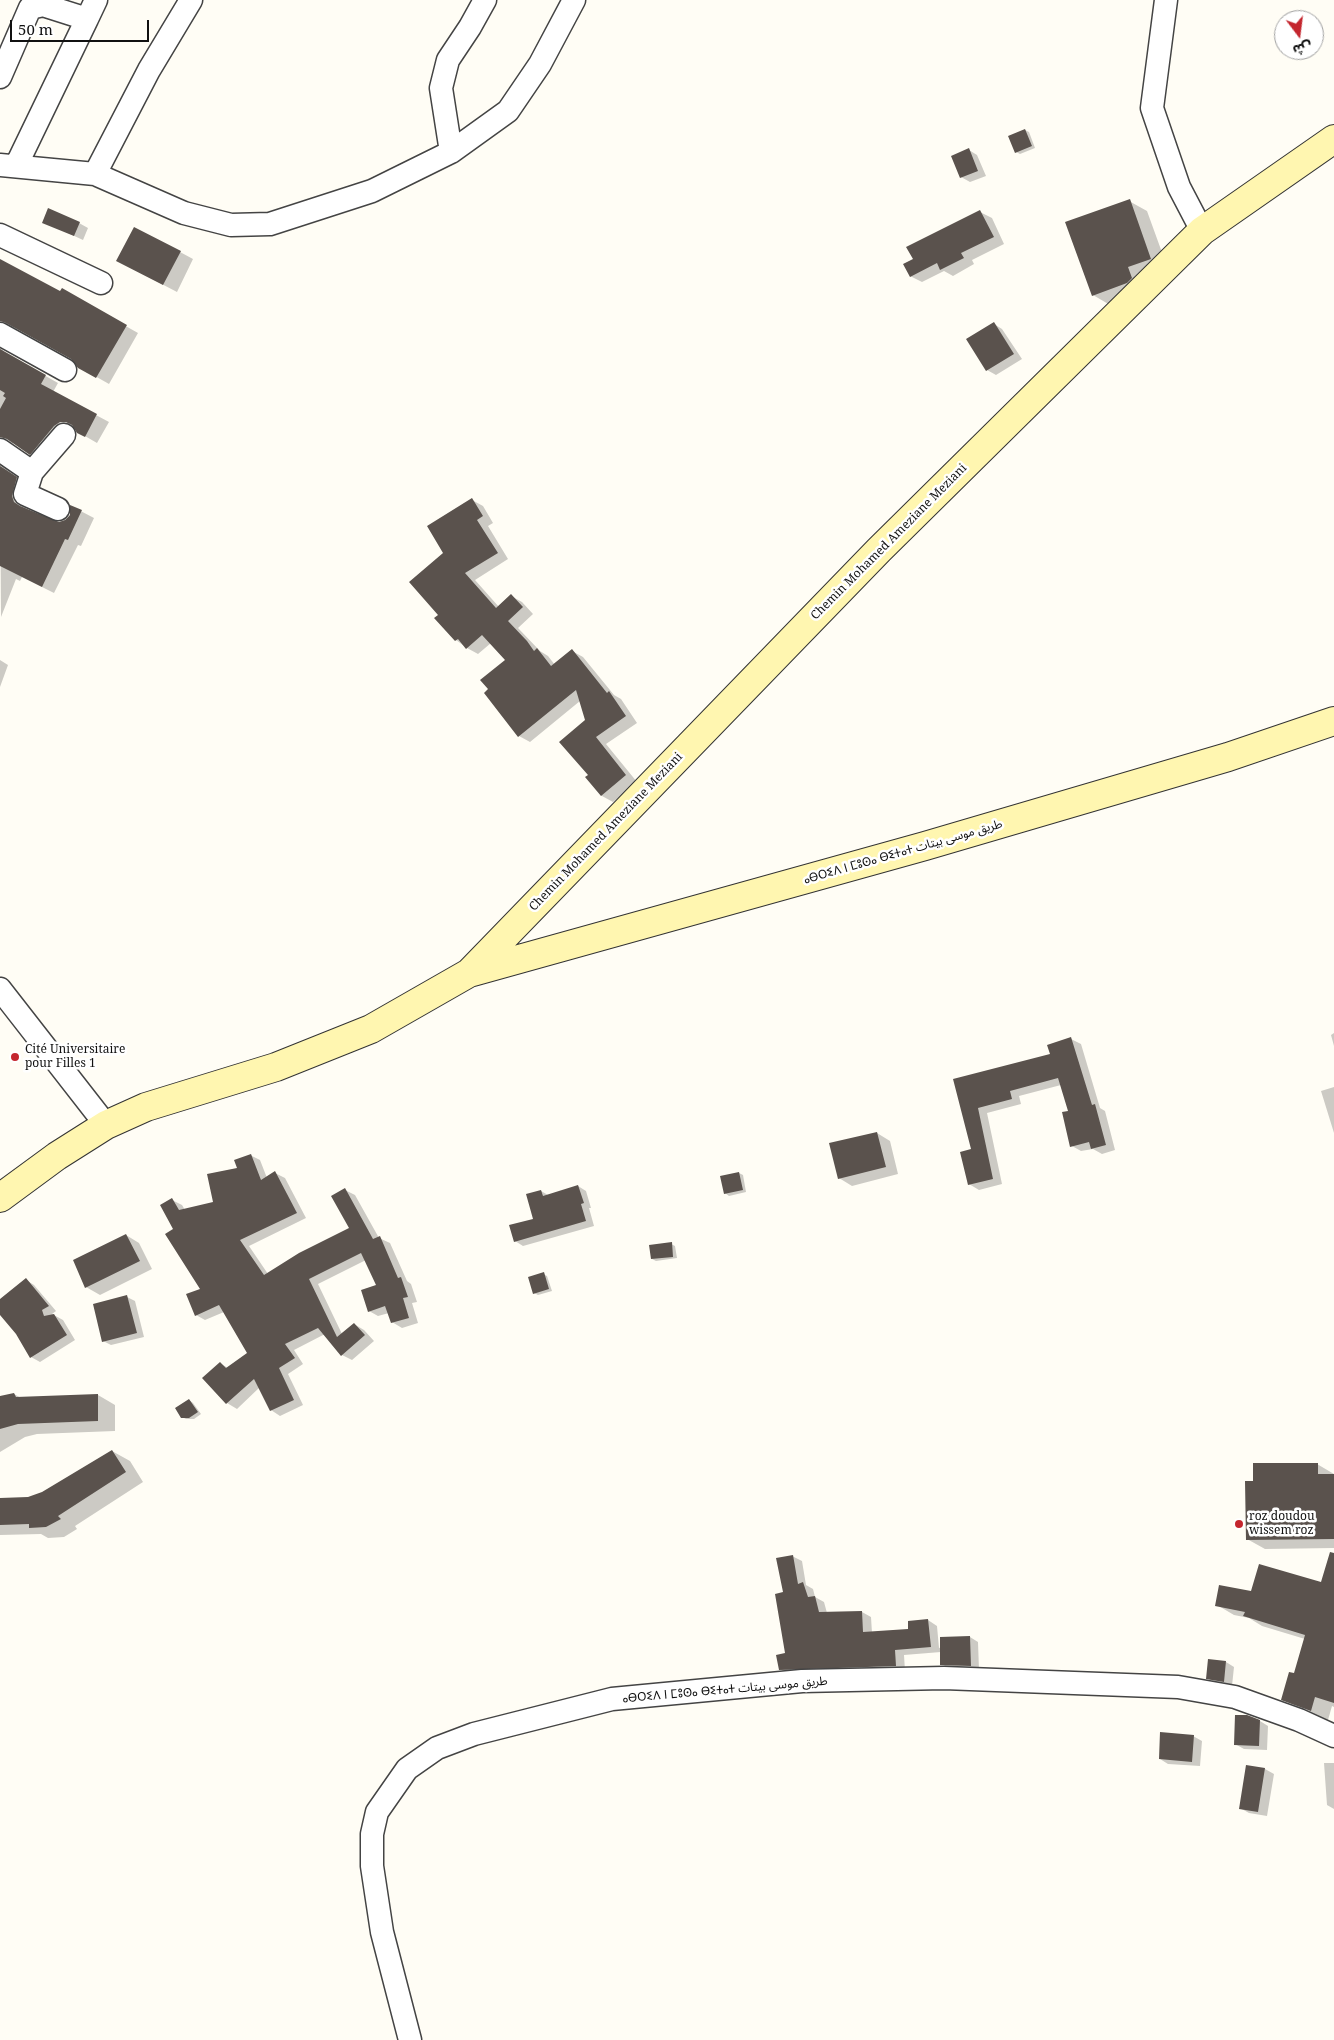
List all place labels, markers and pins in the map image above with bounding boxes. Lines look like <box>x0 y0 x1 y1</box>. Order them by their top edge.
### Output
place label: Cité Universitaire pour Filles 1 <box>25 1043 125 1071</box>
marker: Cité Universitaire pour Filles 1 <box>9 1051 21 1063</box>
place label: roz doudou wissem roz <box>1249 1510 1315 1538</box>
marker: roz doudou wissem roz <box>1233 1518 1245 1530</box>

